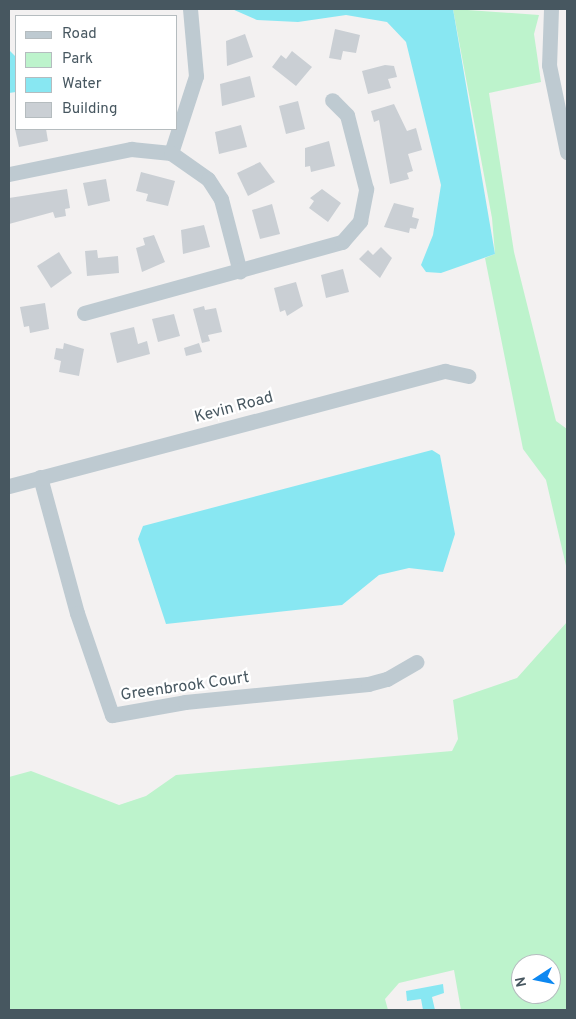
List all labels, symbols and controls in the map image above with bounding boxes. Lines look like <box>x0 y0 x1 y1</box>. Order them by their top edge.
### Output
legend <box>15 15 178 130</box>
text: Road <box>62 25 97 44</box>
text: Park <box>62 50 93 69</box>
text: Water <box>62 75 101 94</box>
text: Building <box>62 100 117 119</box>
street label: Kevin Road <box>193 388 275 428</box>
street label: Greenbrook Court <box>119 668 251 706</box>
north arrow <box>511 954 561 1004</box>
text: N <box>512 975 531 988</box>

